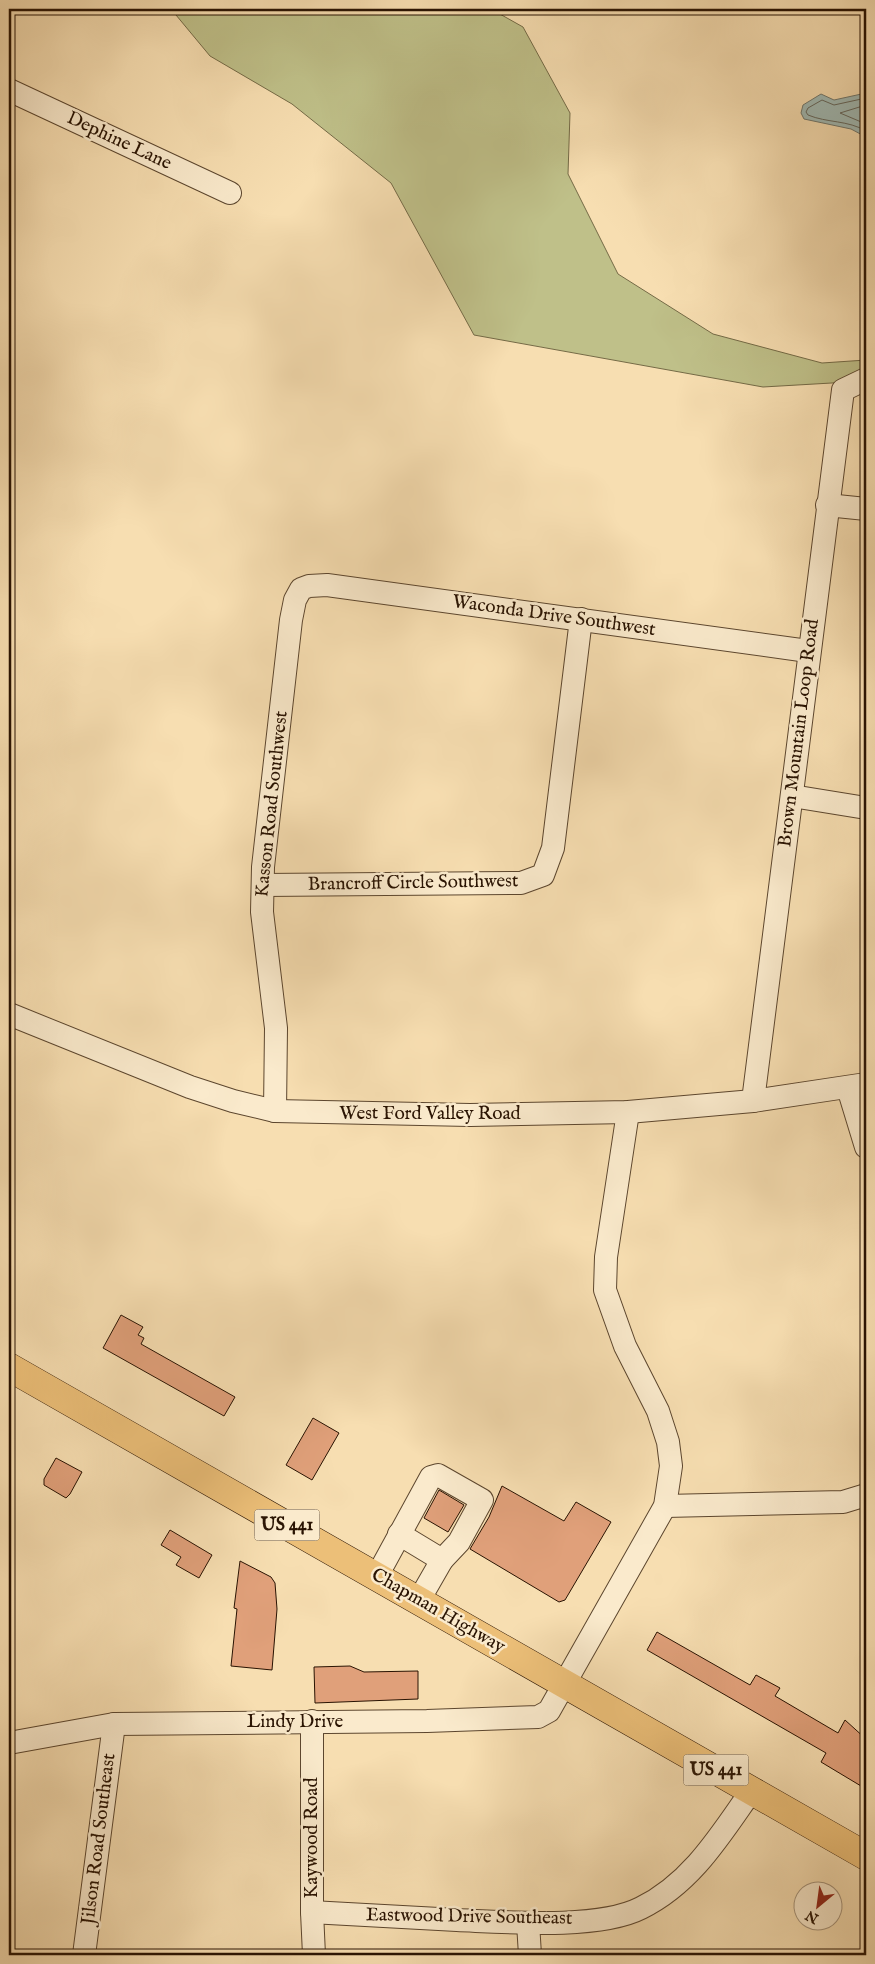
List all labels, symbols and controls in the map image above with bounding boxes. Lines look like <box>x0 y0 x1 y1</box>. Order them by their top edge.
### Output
street label: Dephine Lane <box>63 106 175 176</box>
street label: Waconda Drive Southwest <box>451 590 658 642</box>
street label: Brown Mountain Loop Road <box>773 617 825 848</box>
street label: Kasson Road Southwest <box>250 709 294 898</box>
street label: Brancroff Circle Southwest <box>307 869 519 897</box>
street label: West Ford Valley Road <box>339 1102 522 1126</box>
road number: US 441 <box>254 1510 320 1540</box>
street label: Chapman Highway <box>367 1563 510 1659</box>
street label: Lindy Drive <box>247 1710 344 1734</box>
street label: Jilson Road Southeast <box>76 1751 121 1928</box>
road number: US 441 <box>684 1754 748 1786</box>
street label: Kaywood Road <box>300 1777 324 1899</box>
north arrow <box>792 1882 842 1932</box>
street label: Eastwood Drive Southeast <box>366 1903 573 1931</box>
text: N <box>803 1906 823 1928</box>

